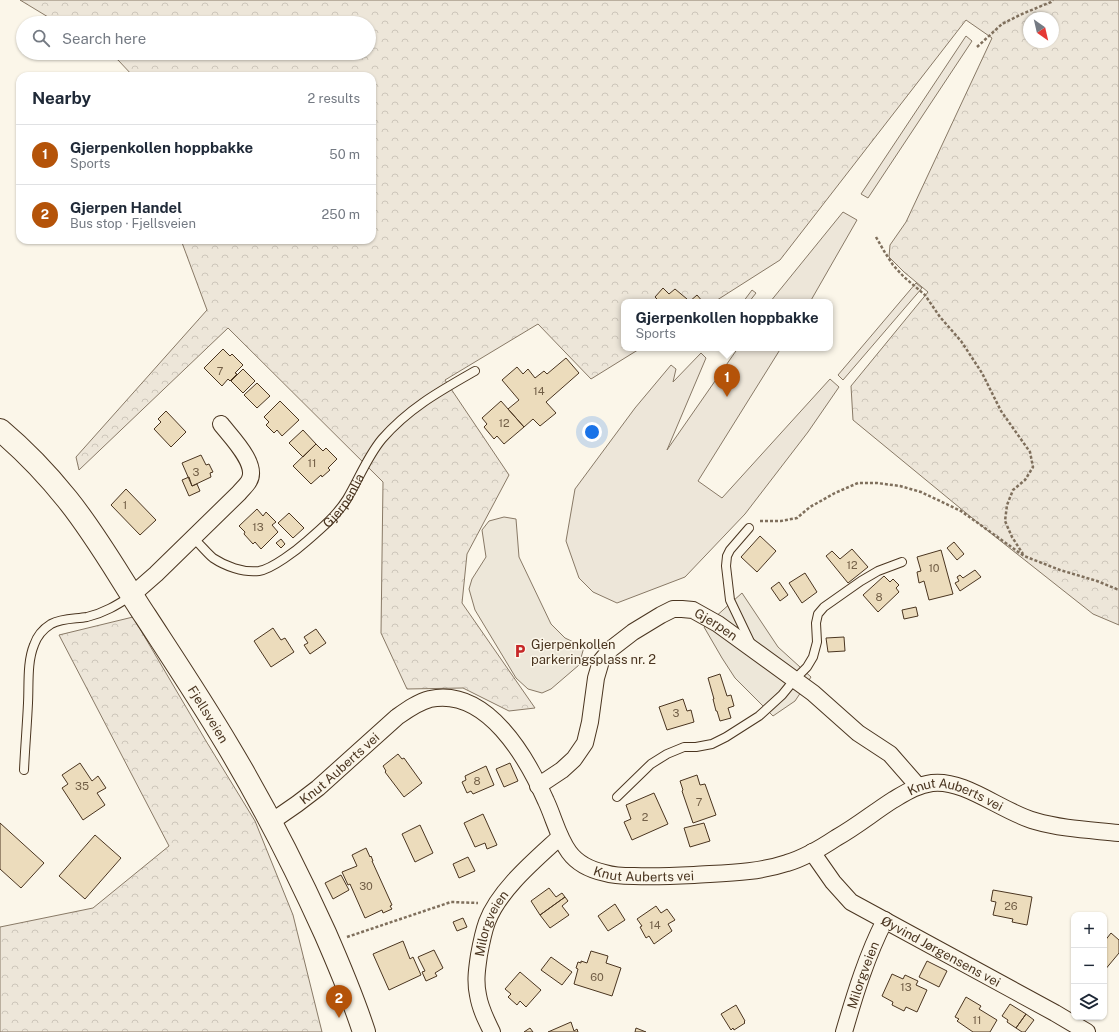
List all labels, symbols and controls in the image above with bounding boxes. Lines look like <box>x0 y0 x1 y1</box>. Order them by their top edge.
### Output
north arrow <box>1023 12 1059 48</box>
search box <box>16 16 376 60</box>
icon: search <box>30 27 52 49</box>
text: Search here <box>62 30 146 47</box>
text: Nearby <box>32 88 91 108</box>
text: 2 results <box>308 91 360 106</box>
text: Gjerpenkollen hoppbakke <box>70 139 253 156</box>
text: 1 <box>42 147 48 162</box>
text: 50 m <box>329 147 360 162</box>
text: Sports <box>70 156 110 171</box>
text: Gjerpen Handel <box>70 199 182 216</box>
text: 2 <box>41 207 49 222</box>
text: 250 m <box>322 207 360 222</box>
text: Bus stop · Fjellsveien <box>70 216 196 231</box>
popup <box>621 299 833 351</box>
text: Gjerpenkollen hoppbakke <box>635 309 819 326</box>
text: Sports <box>635 326 676 341</box>
pin: 1 <box>714 364 740 397</box>
house number: 7 <box>217 365 224 377</box>
house number: 14 <box>533 385 545 397</box>
house number: 12 <box>498 417 510 429</box>
your location <box>582 422 602 442</box>
house number: 11 <box>308 457 316 469</box>
house number: 3 <box>193 466 200 478</box>
street label: Gjerpenlia <box>320 471 367 531</box>
house number: 1 <box>123 499 127 511</box>
house number: 13 <box>252 521 264 533</box>
house number: 12 <box>846 559 858 571</box>
house number: 10 <box>928 562 940 574</box>
house number: 8 <box>875 591 883 603</box>
street label: Gjerpen <box>692 605 741 643</box>
place label: Gjerpenkollen parkeringsplass nr. 2 <box>531 637 656 667</box>
parking icon: Gjerpenkollen parkeringsplass nr. 2 <box>512 643 528 659</box>
street label: Fjellsveien <box>185 683 232 746</box>
house number: 3 <box>673 707 680 719</box>
street label: Knut Auberts vei <box>296 729 382 807</box>
house number: 8 <box>473 775 481 787</box>
street label: Knut Auberts vei <box>905 775 1006 814</box>
house number: 35 <box>75 780 89 792</box>
house number: 7 <box>696 796 703 808</box>
house number: 2 <box>642 811 649 823</box>
street label: Knut Auberts vei <box>592 863 694 884</box>
house number: 30 <box>359 880 373 892</box>
street label: Milorgveien <box>471 887 511 958</box>
house number: 26 <box>1004 900 1018 912</box>
street label: Øyvind Jørgensens vei <box>879 912 1003 989</box>
map controls <box>1071 912 1107 1020</box>
button: + <box>1071 912 1107 948</box>
house number: 14 <box>649 919 661 931</box>
street label: Milorgveien <box>844 939 882 1011</box>
button: − <box>1071 948 1107 984</box>
house number: 60 <box>590 971 604 983</box>
house number: 13 <box>900 981 912 993</box>
button: layers <box>1071 984 1107 1020</box>
pin: 2 <box>326 985 352 1018</box>
house number: 11 <box>973 1014 981 1026</box>

